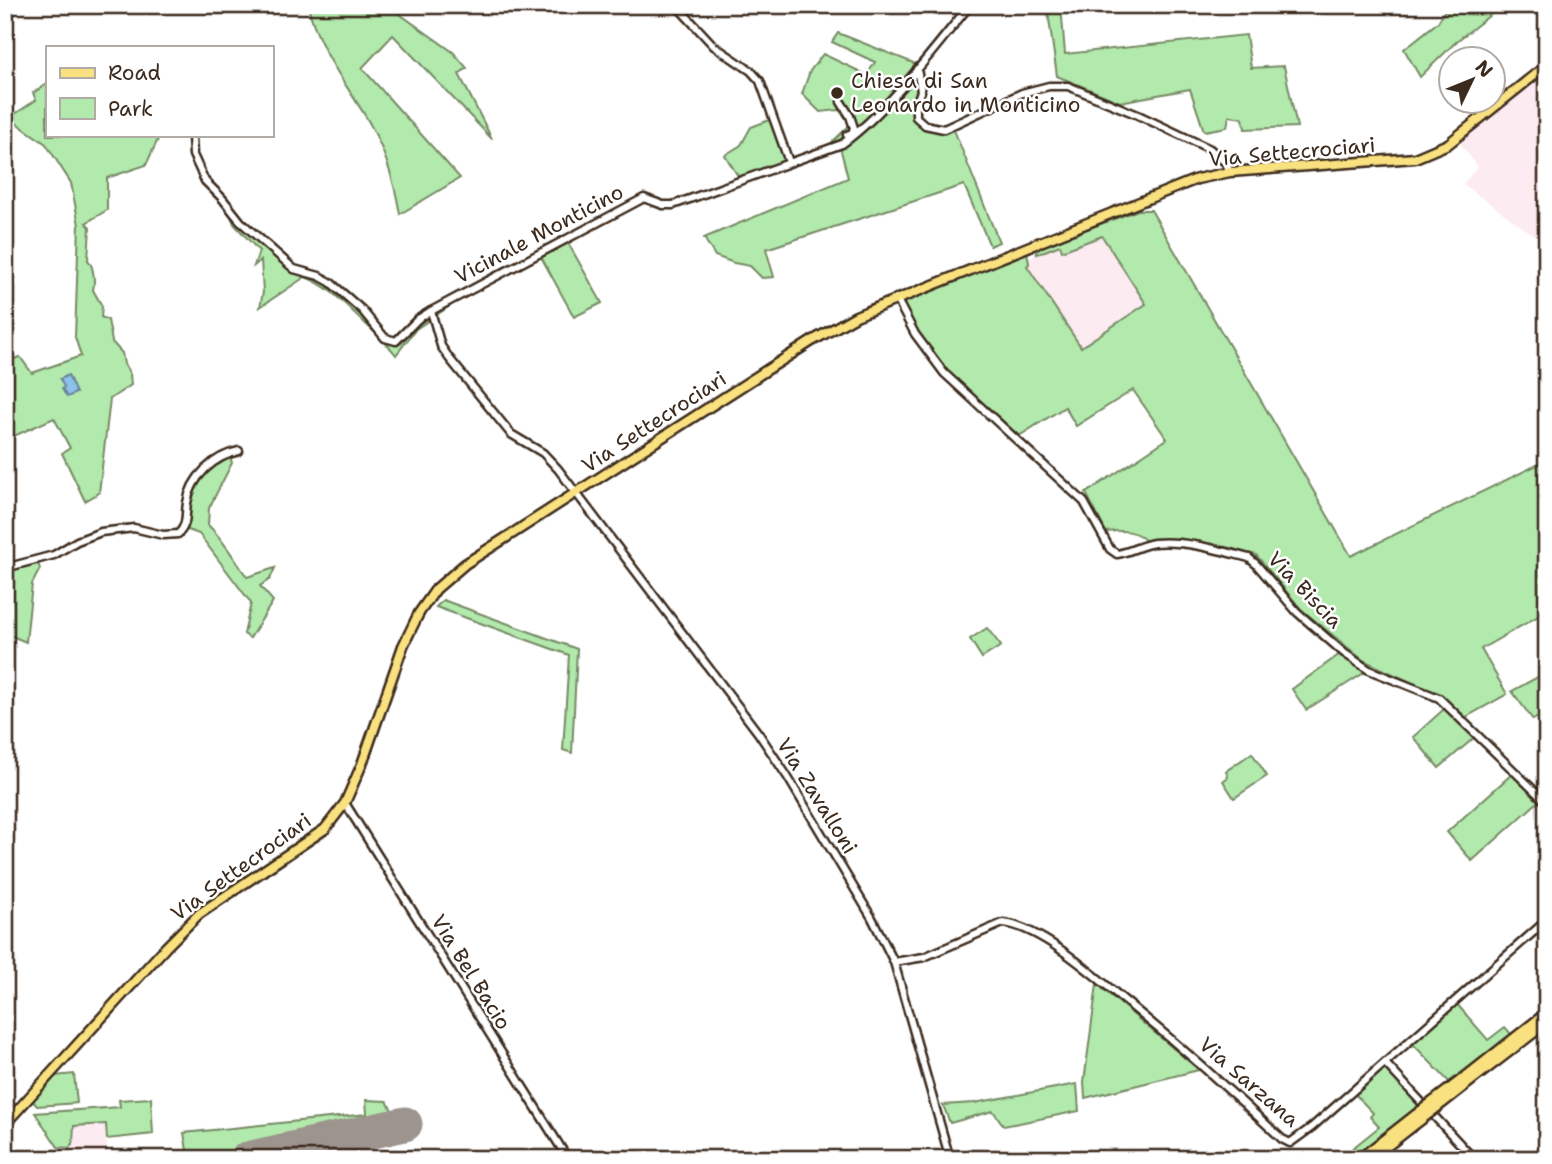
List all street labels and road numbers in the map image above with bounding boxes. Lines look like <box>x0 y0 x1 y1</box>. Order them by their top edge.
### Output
street label: Via Settecrociari <box>1207 131 1377 173</box>
street label: Vicinale Monticino <box>450 178 628 290</box>
street label: Via Settecrociari <box>576 365 732 479</box>
street label: Via Biscia <box>1261 545 1349 635</box>
street label: Via Zavalloni <box>770 733 864 859</box>
street label: Via Settecrociari <box>165 807 317 927</box>
street label: Via Bel Bacio <box>424 909 518 1035</box>
street label: Via Sarzana <box>1193 1031 1305 1133</box>

